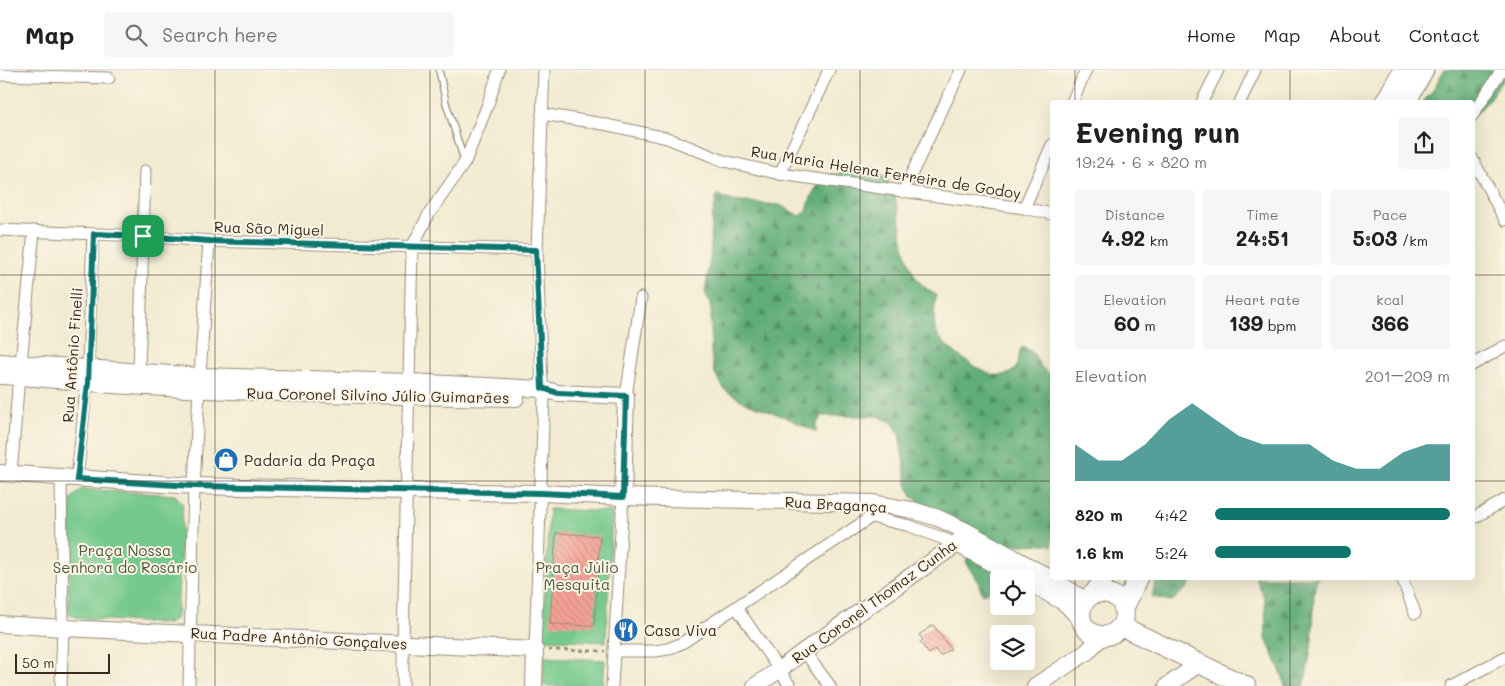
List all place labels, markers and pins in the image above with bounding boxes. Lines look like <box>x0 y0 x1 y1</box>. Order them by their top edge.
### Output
pin <box>122 215 164 257</box>
shop icon: Padaria da Praça <box>213 447 239 473</box>
place label: Padaria da Praça <box>244 450 376 470</box>
restaurant icon: Casa Viva <box>613 617 639 643</box>
place label: Casa Viva <box>644 620 717 640</box>

